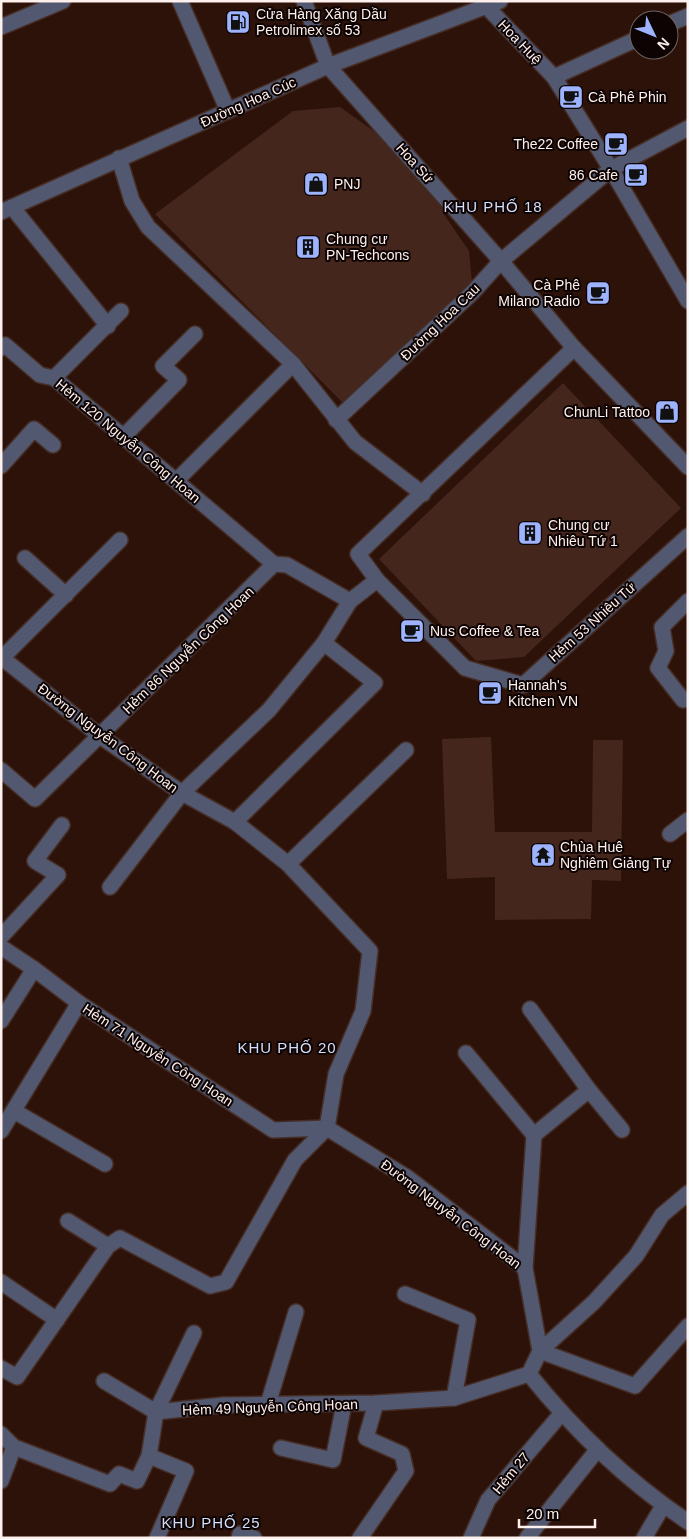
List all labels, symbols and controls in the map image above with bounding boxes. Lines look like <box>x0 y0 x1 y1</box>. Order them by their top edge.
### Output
place label: Cửa Hàng Xăng Dầu Petrolimex số 53 <box>256 6 387 38</box>
fuel station icon: Cửa Hàng Xăng Dầu Petrolimex số 53 <box>225 9 251 35</box>
north arrow <box>629 10 679 60</box>
street label: Hoa Huệ <box>495 17 545 68</box>
text: N <box>654 35 673 53</box>
street label: Đường Hoa Cúc <box>198 74 298 130</box>
cafe icon: Cà Phê Phin <box>558 84 584 110</box>
place label: Cà Phê Phin <box>588 89 667 105</box>
cafe icon: The22 Coffee <box>603 131 629 157</box>
place label: The22 Coffee <box>513 136 598 152</box>
street label: Hoa Sứ <box>393 140 437 186</box>
cafe icon: 86 Cafe <box>623 162 649 188</box>
place label: 86 Cafe <box>569 167 618 183</box>
shop icon: PNJ <box>303 171 329 197</box>
place label: PNJ <box>334 176 360 192</box>
district label: KHU PHỐ 18 <box>443 198 543 215</box>
place label: Chung cư PN-Techcons <box>326 231 409 263</box>
building icon: Chung cư PN-Techcons <box>295 234 321 260</box>
place label: Cà Phê Milano Radio <box>498 277 580 309</box>
street label: Đường Hoa Cau <box>397 280 483 364</box>
cafe icon: Cà Phê Milano Radio <box>585 280 611 306</box>
street label: Hẻm 120 Nguyễn Công Hoan <box>53 376 203 506</box>
shop icon: ChunLi Tattoo <box>654 399 680 425</box>
place label: ChunLi Tattoo <box>564 404 650 420</box>
place label: Chung cư Nhiêu Tứ 1 <box>548 517 618 549</box>
building icon: Chung cư Nhiêu Tứ 1 <box>517 520 543 546</box>
street label: Hẻm 53 Nhiêu Tứ <box>545 579 639 665</box>
street label: Hẻm 86 Nguyễn Công Hoan <box>119 583 257 717</box>
cafe icon: Nus Coffee & Tea <box>399 618 425 644</box>
place label: Nus Coffee & Tea <box>430 623 539 639</box>
place label: Hannah's Kitchen VN <box>508 677 578 709</box>
street label: Đường Nguyễn Công Hoan <box>35 680 181 796</box>
cafe icon: Hannah's Kitchen VN <box>477 680 503 706</box>
place label: Chùa Huê Nghiêm Giảng Tự <box>560 839 671 871</box>
temple icon: Chùa Huê Nghiêm Giảng Tự <box>530 842 556 868</box>
street label: Hẻm 71 Nguyễn Công Hoan <box>80 1000 236 1110</box>
district label: KHU PHỐ 20 <box>237 1039 337 1056</box>
street label: Đường Nguyễn Công Hoan <box>378 1156 524 1272</box>
street label: Hẻm 49 Nguyễn Công Hoan <box>182 1396 358 1418</box>
street label: Hẻm 27 <box>489 1449 533 1497</box>
scale bar <box>519 1496 595 1528</box>
text: 20 m <box>526 1505 559 1522</box>
district label: KHU PHỐ 25 <box>161 1514 261 1531</box>

